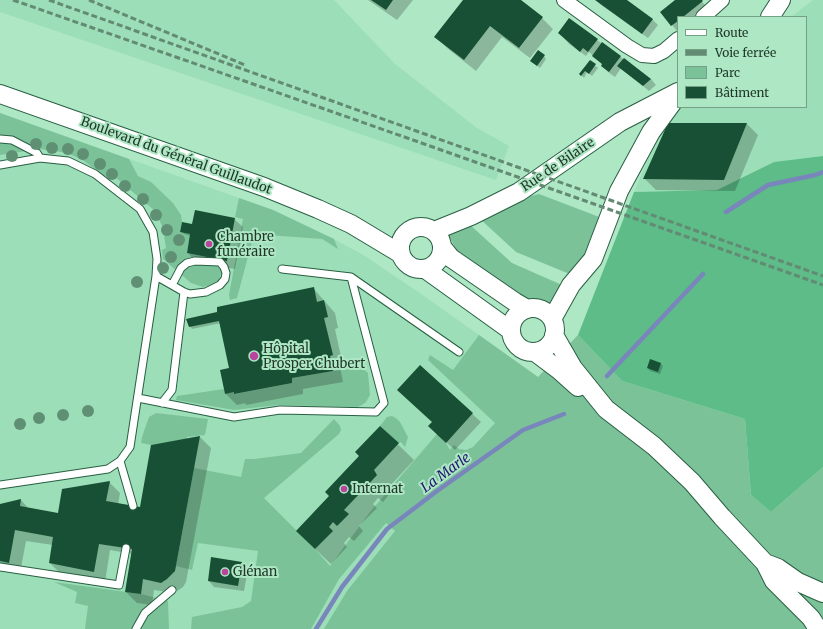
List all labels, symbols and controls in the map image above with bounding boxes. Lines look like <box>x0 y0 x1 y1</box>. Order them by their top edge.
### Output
legend <box>677 16 807 108</box>
text: Route <box>715 25 748 40</box>
text: Voie ferrée <box>715 45 776 60</box>
text: Parc <box>715 65 740 80</box>
text: Bâtiment <box>715 85 769 100</box>
street label: Boulevard du Général Guillaudot <box>78 114 274 198</box>
street label: Rue de Bilaire <box>518 135 598 195</box>
place label: Chambre funéraire <box>217 229 275 260</box>
marker: Chambre funéraire <box>204 239 214 249</box>
place label: Hôpital Prosper Chubert <box>263 341 365 372</box>
marker: Hôpital Prosper Chubert <box>248 350 260 362</box>
water label: La Marle <box>418 449 474 497</box>
place label: Internat <box>352 481 403 497</box>
marker: Internat <box>339 484 349 494</box>
place label: Glénan <box>233 564 277 580</box>
marker: Glénan <box>220 567 230 577</box>

